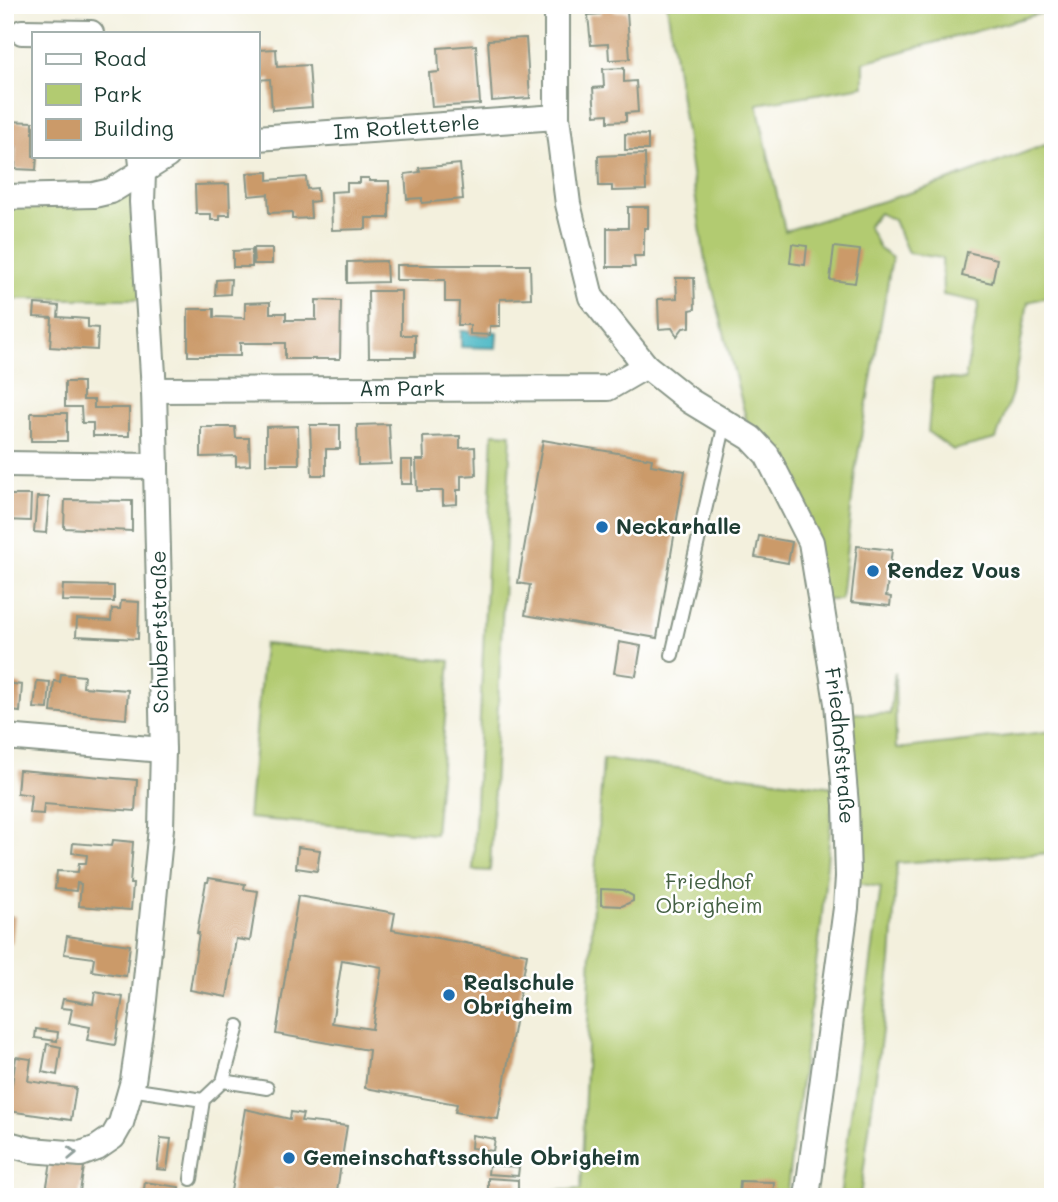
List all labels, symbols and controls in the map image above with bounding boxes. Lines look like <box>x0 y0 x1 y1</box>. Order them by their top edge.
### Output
legend <box>32 32 259 158</box>
text: Road <box>94 44 146 71</box>
text: Park <box>94 80 142 107</box>
street label: Im Rotletterle <box>333 107 481 145</box>
text: Building <box>94 114 174 141</box>
street label: Am Park <box>359 374 445 401</box>
place label: Neckarhalle <box>616 512 741 539</box>
marker: Neckarhalle <box>594 519 610 535</box>
street label: Schubertstraße <box>144 550 173 714</box>
place label: Rendez Vous <box>887 556 1021 583</box>
marker: Rendez Vous <box>865 563 881 579</box>
street label: Friedhofstraße <box>819 665 862 824</box>
park label: Friedhof Obrigheim <box>655 867 763 918</box>
place label: Realschule Obrigheim <box>463 968 574 1019</box>
marker: Realschule Obrigheim <box>441 987 457 1003</box>
place label: Gemeinschaftsschule Obrigheim <box>303 1143 640 1170</box>
one-way arrow <box>67 1145 78 1161</box>
marker: Gemeinschaftsschule Obrigheim <box>281 1150 297 1166</box>

